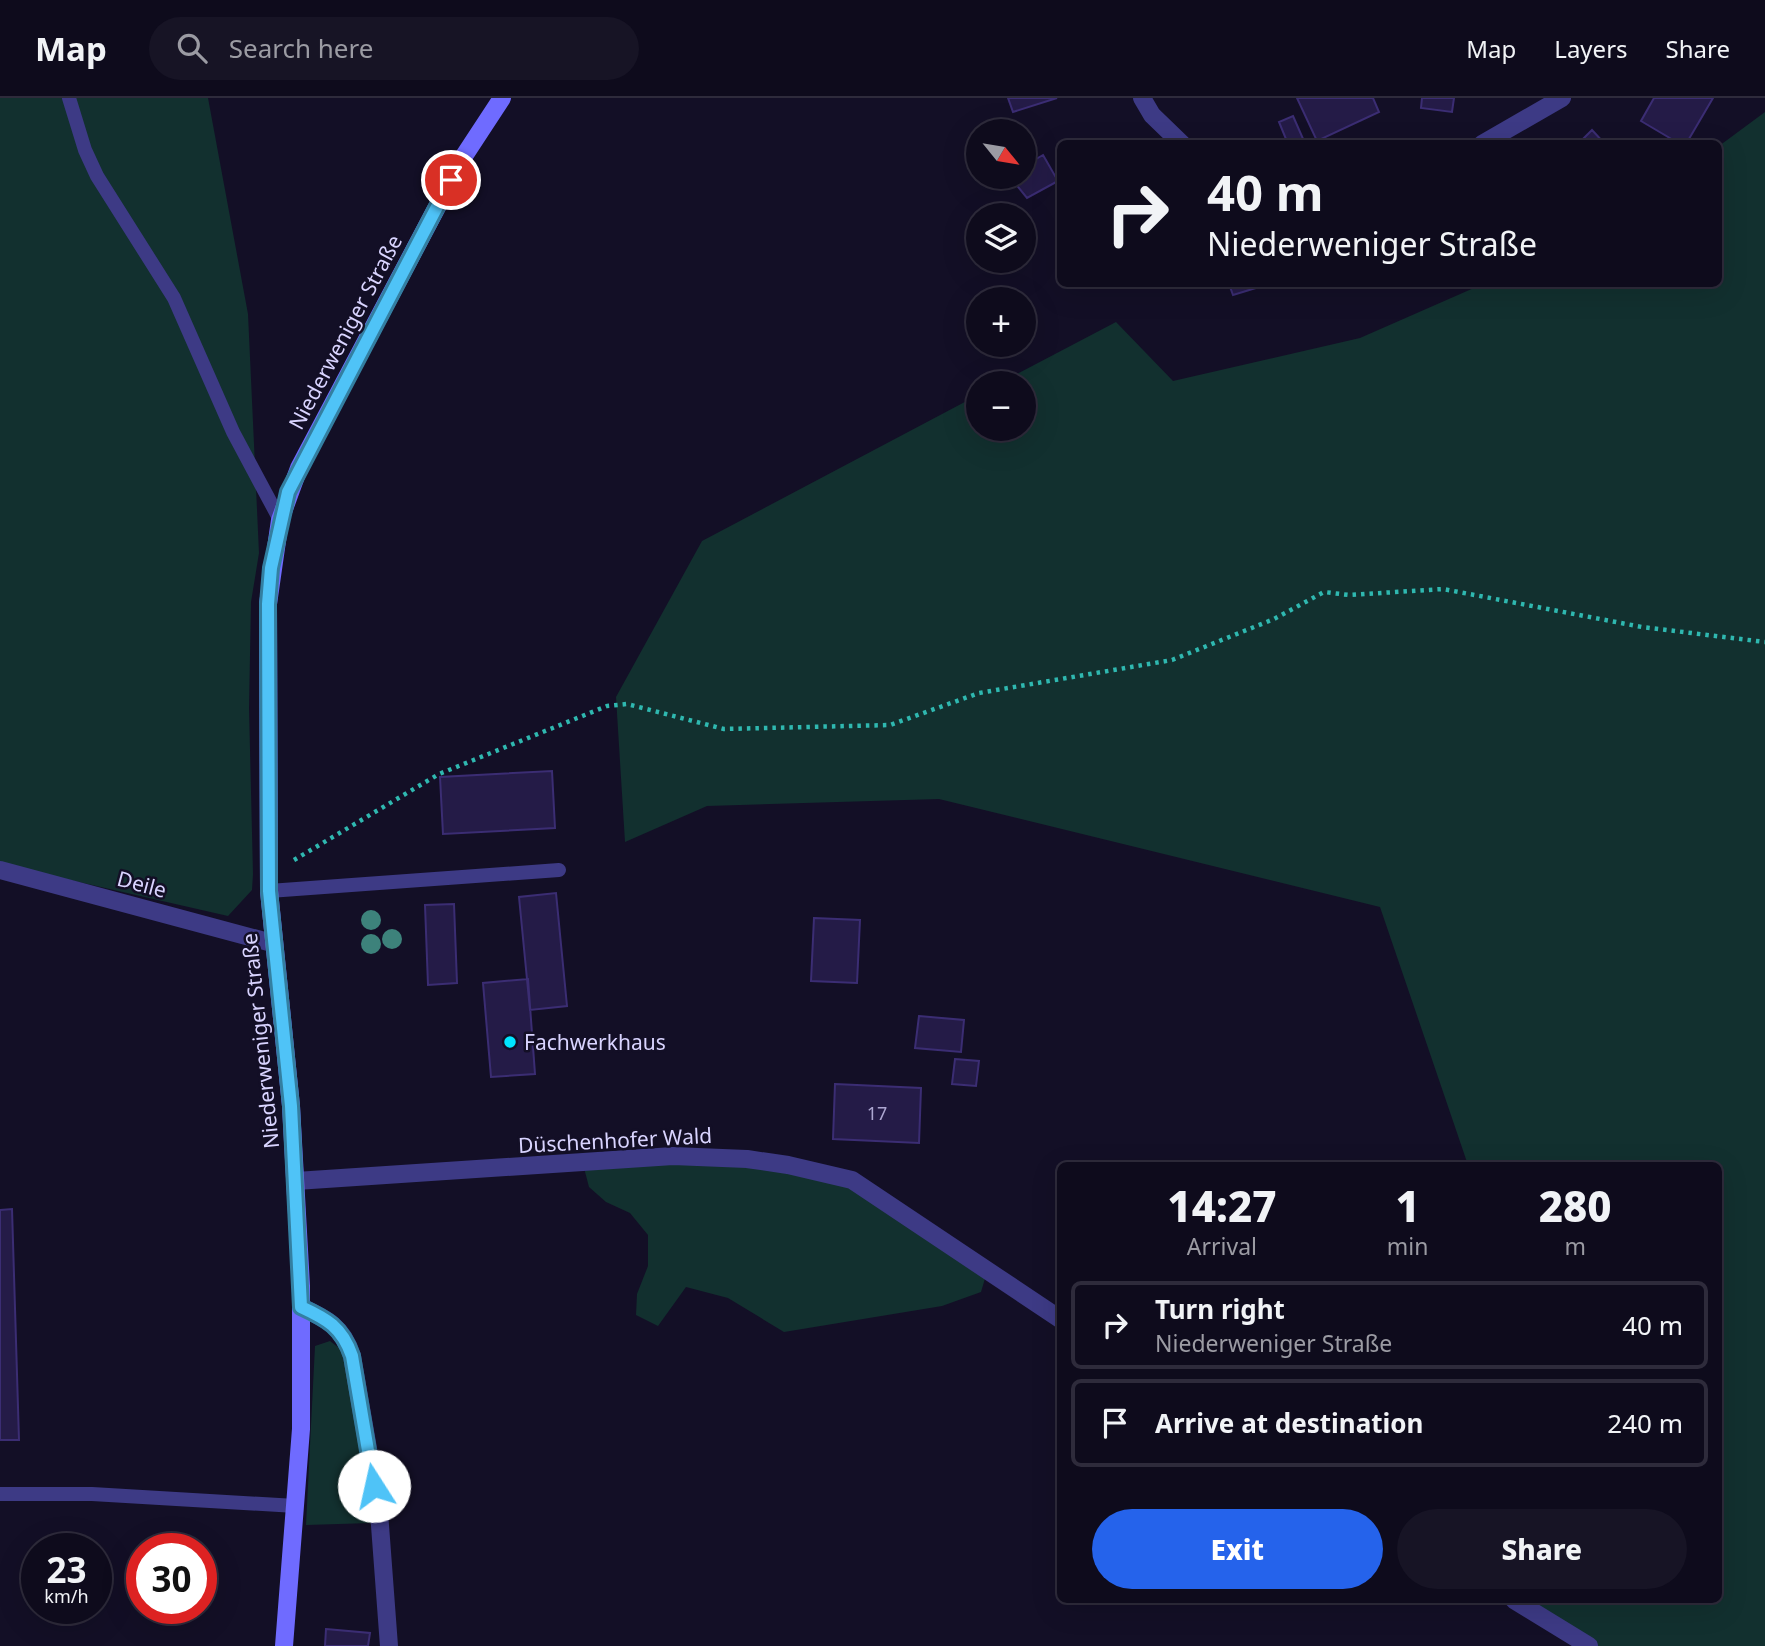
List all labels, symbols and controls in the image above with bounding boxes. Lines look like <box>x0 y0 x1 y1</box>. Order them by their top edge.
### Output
search box <box>149 17 639 80</box>
text: Map <box>35 26 107 71</box>
icon: search <box>173 29 211 67</box>
text: Search here <box>229 30 373 66</box>
text: Map <box>1466 32 1516 65</box>
text: Layers <box>1554 32 1628 65</box>
text: Share <box>1666 32 1730 65</box>
north arrow <box>966 119 1036 189</box>
map controls <box>966 119 1036 441</box>
pin <box>421 150 481 210</box>
text: 40 m <box>1207 159 1324 225</box>
icon: arrive <box>432 161 470 199</box>
icon: right <box>1092 168 1183 259</box>
button: layers <box>966 203 1036 273</box>
text: Niederweniger Straße <box>1207 222 1537 265</box>
street label: Niederweniger Straße <box>282 230 408 434</box>
button: + <box>966 287 1036 357</box>
button: − <box>966 371 1036 441</box>
street label: Deile <box>114 864 170 904</box>
street label: Niederweniger Straße <box>235 932 285 1150</box>
place label: Fachwerkhaus <box>524 1028 666 1056</box>
marker: Fachwerkhaus <box>502 1034 518 1050</box>
house number: 17 <box>867 1101 887 1125</box>
street label: Düschenhofer Wald <box>517 1121 713 1159</box>
text: 14:27 <box>1167 1177 1276 1234</box>
text: 1 <box>1395 1177 1420 1234</box>
text: 280 <box>1539 1177 1612 1234</box>
text: Arrival <box>1187 1230 1257 1262</box>
text: min <box>1387 1230 1428 1262</box>
text: m <box>1564 1230 1586 1262</box>
text: Turn right <box>1155 1291 1285 1327</box>
icon: right <box>1096 1306 1134 1344</box>
text: 40 m <box>1622 1307 1683 1343</box>
text: Niederweniger Straße <box>1155 1327 1392 1359</box>
icon: arrive <box>1096 1404 1134 1442</box>
text: Arrive at destination <box>1155 1405 1424 1441</box>
text: 240 m <box>1607 1405 1683 1441</box>
position arrow <box>337 1449 411 1523</box>
button: Exit <box>1092 1509 1383 1589</box>
button: Share <box>1397 1509 1687 1589</box>
speed limit sign: 30 <box>126 1533 217 1624</box>
text: 23 <box>46 1546 87 1593</box>
text: km/h <box>44 1584 89 1608</box>

